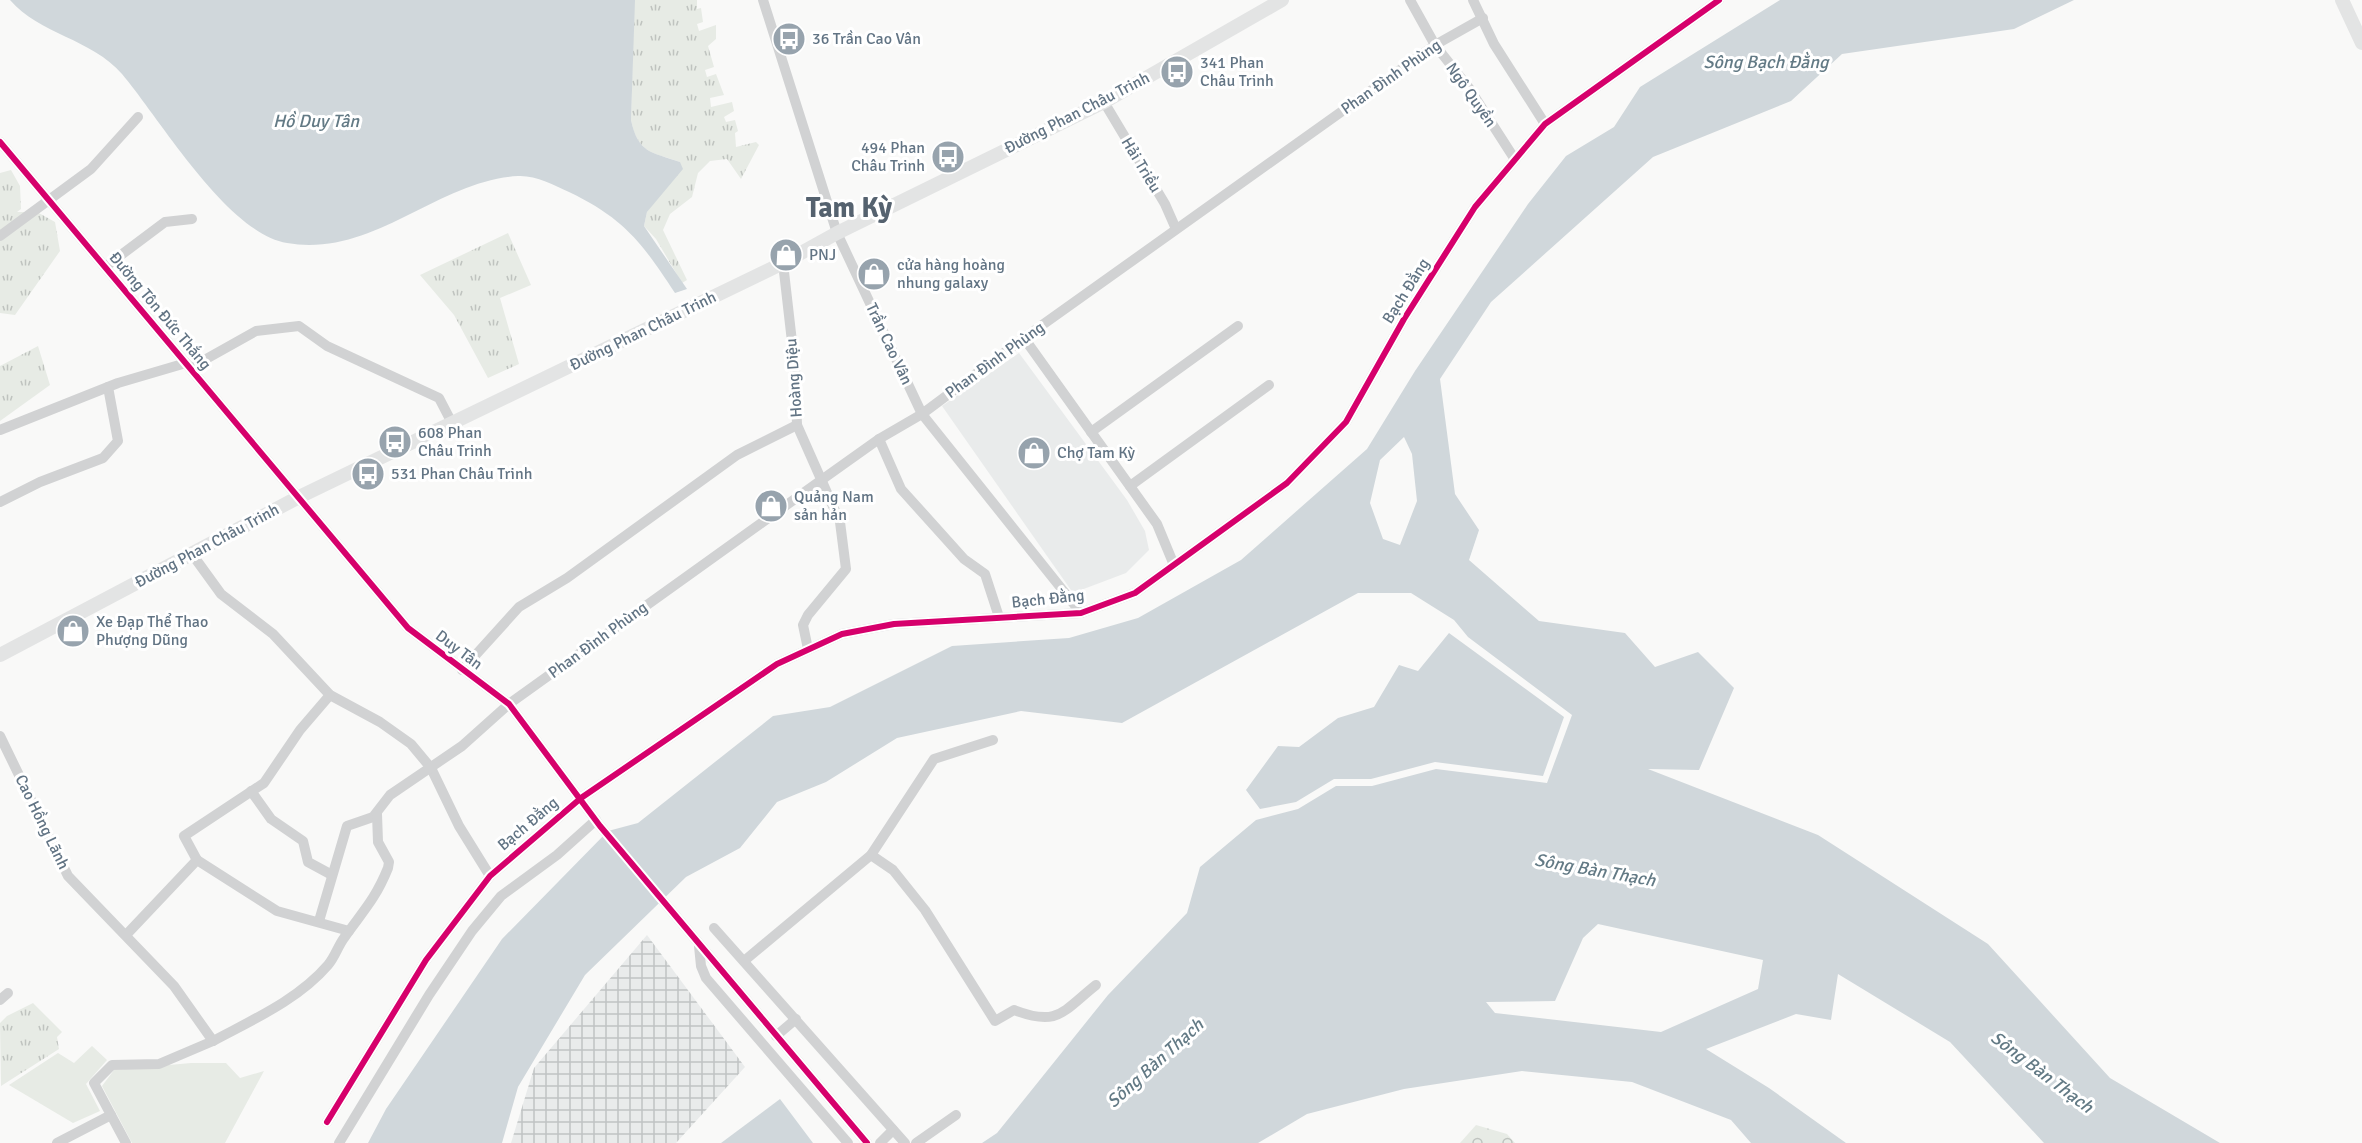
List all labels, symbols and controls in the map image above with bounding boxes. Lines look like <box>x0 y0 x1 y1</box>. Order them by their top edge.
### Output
bus stop icon: 36 Trần Cao Vân <box>771 21 807 57</box>
place label: 36 Trần Cao Vân <box>812 29 921 49</box>
street label: Phan Đình Phùng <box>1337 35 1445 119</box>
water label: Sông Bạch Đằng <box>1703 51 1830 73</box>
place label: 341 Phan Châu Trinh <box>1200 53 1274 91</box>
bus stop icon: 341 Phan Châu Trinh <box>1159 54 1195 90</box>
street label: Ngô Quyền <box>1441 59 1501 131</box>
street label: Đường Phan Châu Trinh <box>1001 68 1153 158</box>
water label: Hồ Duy Tân <box>273 110 360 132</box>
street label: Hải Triều <box>1117 134 1165 196</box>
place label: 494 Phan Châu Trinh <box>851 138 925 176</box>
bus stop icon: 494 Phan Châu Trinh <box>930 139 966 175</box>
district label: Tam Kỳ <box>806 191 892 225</box>
shop icon: PNJ <box>768 237 804 273</box>
place label: PNJ <box>809 245 836 265</box>
street label: Đường Tôn Đức Thắng <box>105 248 215 374</box>
place label: cửa hàng hoàng nhung galaxy <box>897 255 1005 293</box>
street label: Bạch Đằng <box>1378 255 1434 327</box>
shop icon: cửa hàng hoàng nhung galaxy <box>856 256 892 292</box>
street label: Đường Phan Châu Trinh <box>567 287 719 375</box>
street label: Trần Cao Vân <box>861 300 917 388</box>
street label: Phan Đình Phùng <box>941 317 1049 403</box>
street label: Hoàng Diệu <box>781 338 807 418</box>
place label: 608 Phan Châu Trinh <box>418 423 492 461</box>
bus stop icon: 608 Phan Châu Trinh <box>377 424 413 460</box>
shop icon: Chợ Tam Kỳ <box>1016 435 1052 471</box>
place label: Chợ Tam Kỳ <box>1057 443 1136 463</box>
bus stop icon: 531 Phan Châu Trinh <box>350 456 386 492</box>
place label: 531 Phan Châu Trinh <box>391 464 532 484</box>
place label: Quảng Nam sản hản <box>794 487 874 525</box>
shop icon: Quảng Nam sản hản <box>753 488 789 524</box>
street label: Đường Phan Châu Trinh <box>131 500 283 592</box>
street label: Bạch Đằng <box>1011 585 1085 613</box>
street label: Phan Đình Phùng <box>544 597 652 683</box>
place label: Xe Đạp Thể Thao Phượng Dũng <box>96 612 208 650</box>
shop icon: Xe Đạp Thể Thao Phượng Dũng <box>55 613 91 649</box>
street label: Duy Tân <box>431 626 487 674</box>
street label: Cao Hồng Lãnh <box>10 771 74 873</box>
street label: Bạch Đằng <box>494 793 562 855</box>
water label: Sông Bàn Thạch <box>1533 849 1658 892</box>
water label: Sông Bàn Thạch <box>1102 1013 1209 1112</box>
water label: Sông Bàn Thạch <box>1986 1026 2098 1118</box>

